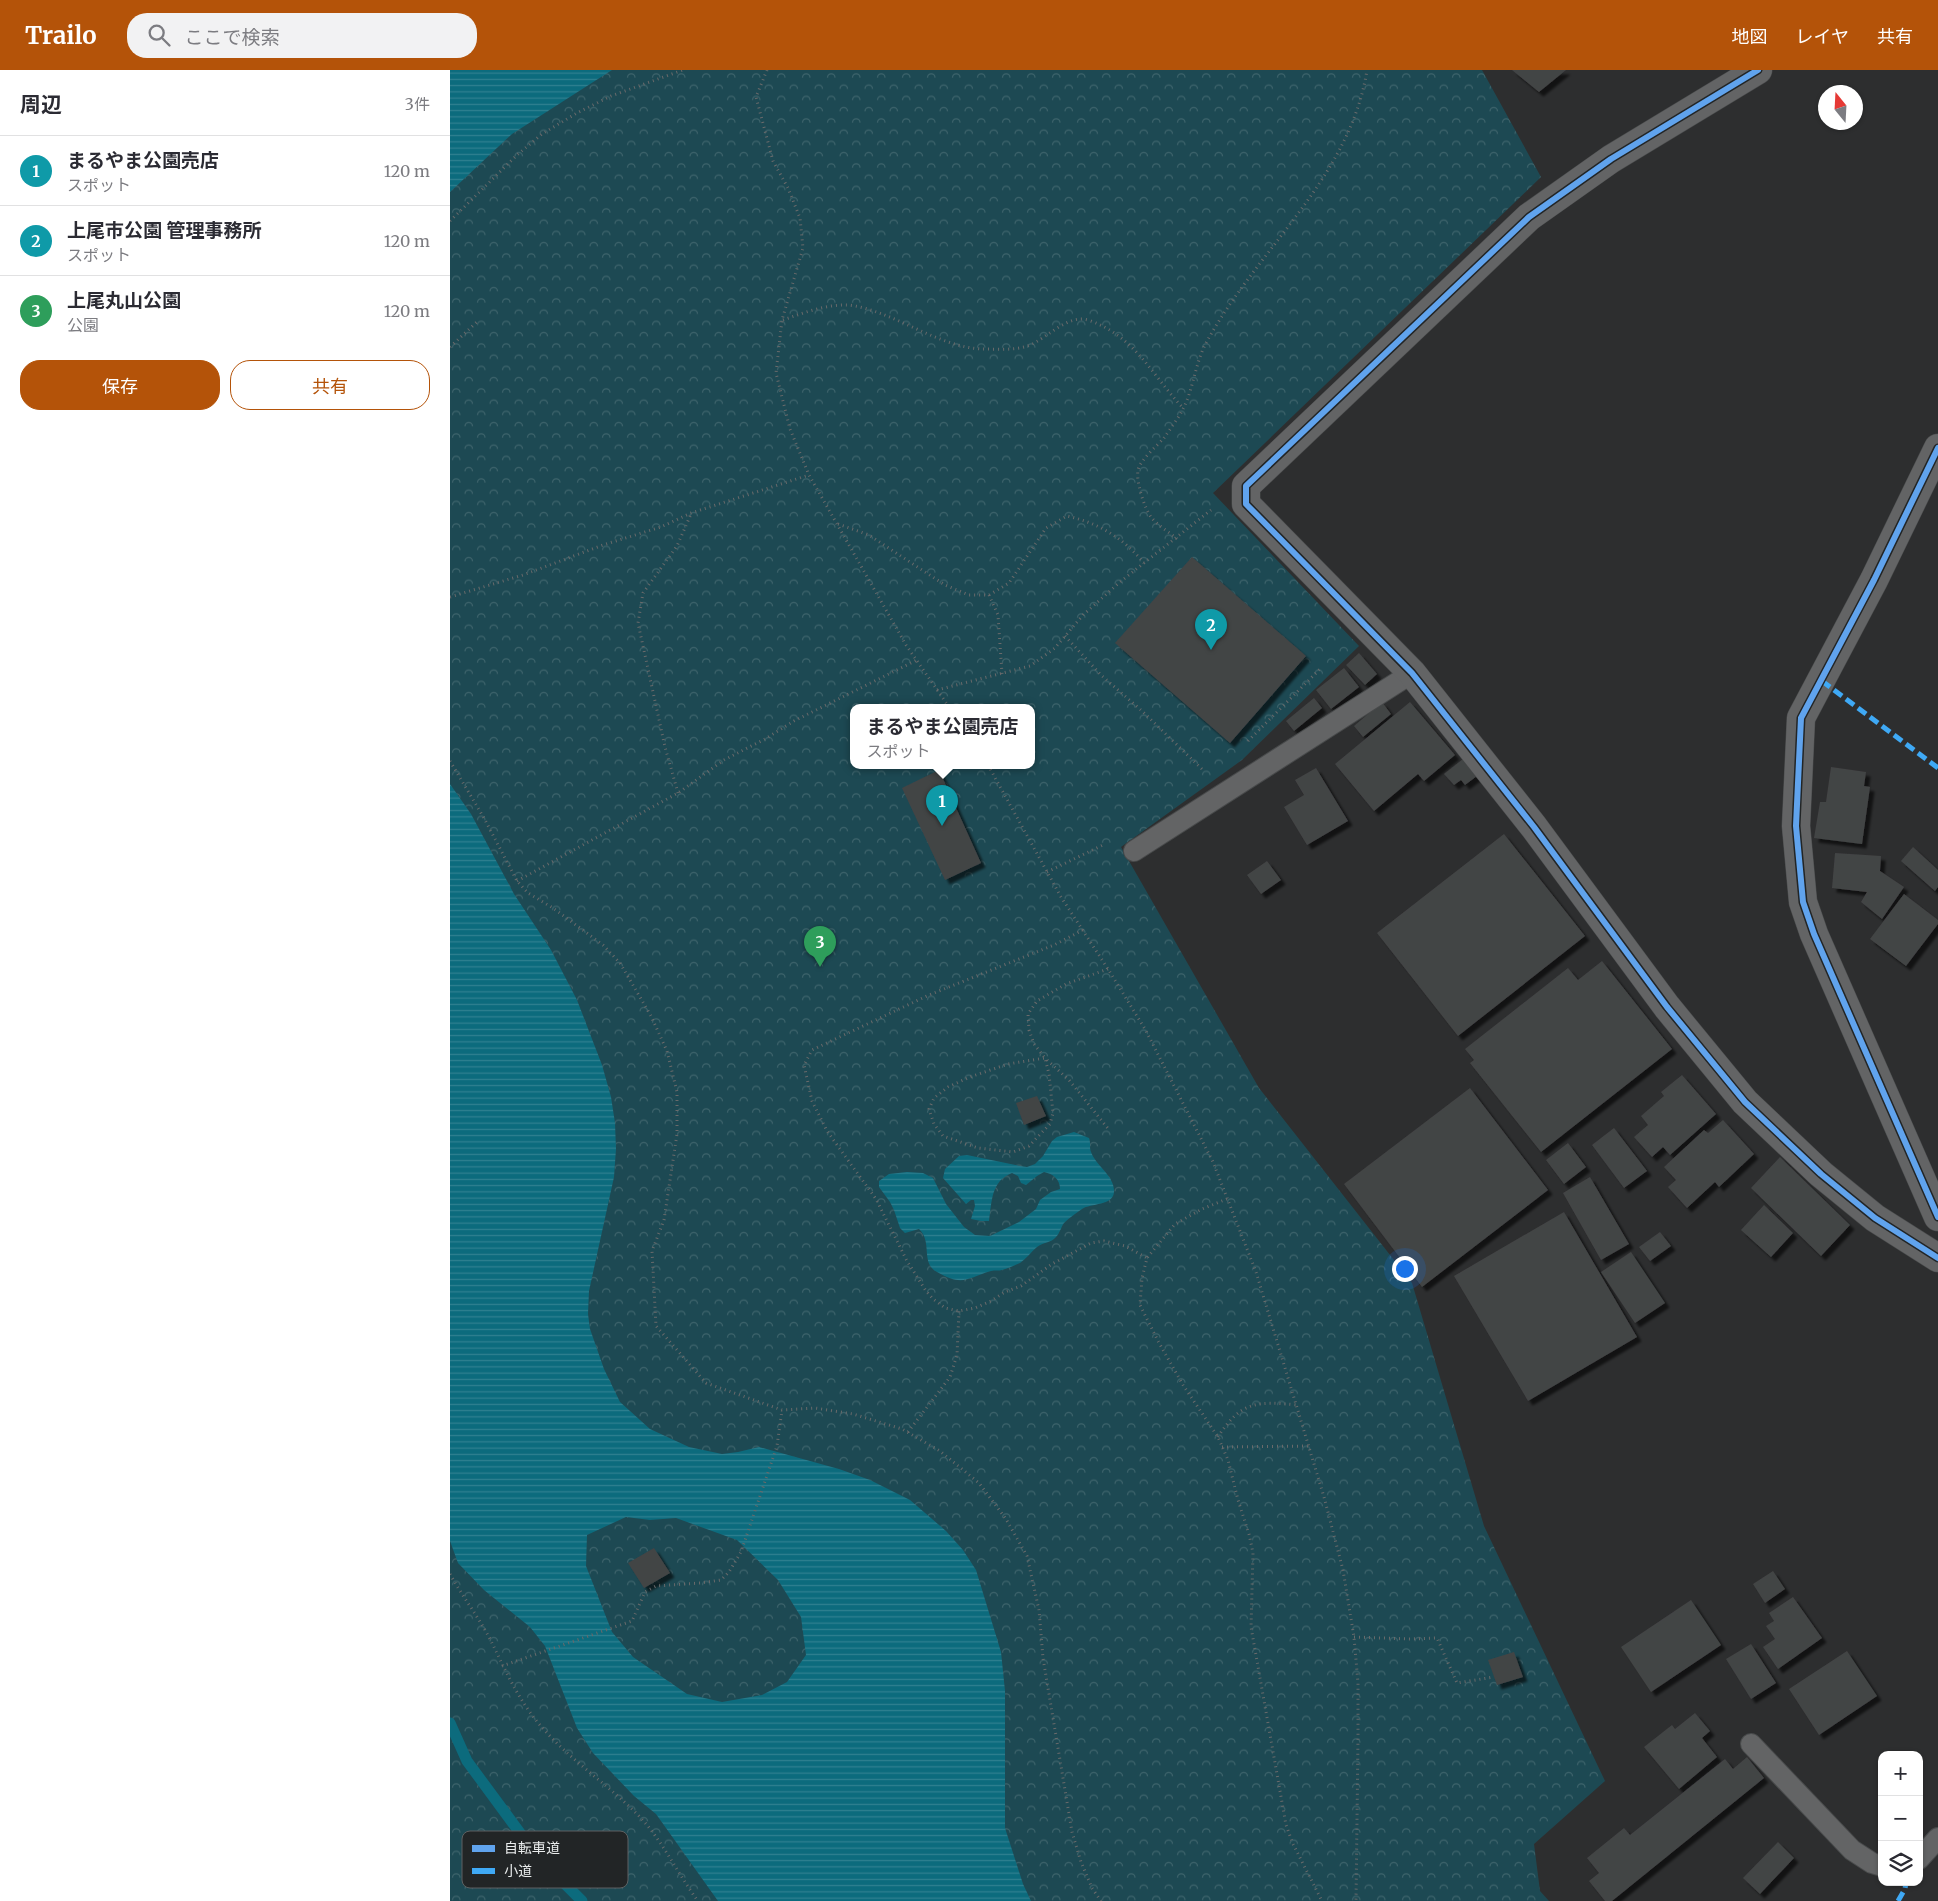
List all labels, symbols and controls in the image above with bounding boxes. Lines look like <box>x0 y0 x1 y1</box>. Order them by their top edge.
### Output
search box <box>127 13 477 58</box>
text: Trailo <box>25 20 97 51</box>
icon: search <box>145 21 173 49</box>
text: ここで検索 <box>185 25 280 49</box>
text: 地図 <box>1732 25 1768 48</box>
text: レイヤ <box>1796 25 1849 48</box>
text: 共有 <box>1877 25 1913 48</box>
north arrow <box>1818 85 1863 130</box>
text: 周辺 <box>20 91 62 118</box>
text: 3件 <box>405 94 430 114</box>
text: まるやま公園売店 <box>67 148 219 172</box>
text: 1 <box>32 161 40 181</box>
text: 120 m <box>384 161 430 181</box>
text: スポット <box>67 175 131 195</box>
text: 上尾市公園 管理事務所 <box>67 218 262 242</box>
text: 2 <box>31 231 41 251</box>
text: 120 m <box>384 231 430 251</box>
text: スポット <box>67 245 131 265</box>
text: 上尾丸山公園 <box>67 288 181 312</box>
text: 3 <box>31 301 41 321</box>
text: 120 m <box>384 301 430 321</box>
text: 公園 <box>67 315 99 335</box>
button: 保存 <box>20 360 220 410</box>
button: 共有 <box>230 360 430 410</box>
pin: 2 <box>1195 609 1227 650</box>
popup <box>850 704 1035 769</box>
text: まるやま公園売店 <box>866 714 1019 738</box>
text: スポット <box>866 741 931 761</box>
pin: 1 <box>926 785 958 826</box>
pin: 3 <box>804 926 836 967</box>
your location <box>1392 1256 1418 1282</box>
map controls <box>1878 1751 1923 1886</box>
button: + <box>1878 1751 1923 1796</box>
button: − <box>1878 1796 1923 1841</box>
legend <box>462 1831 628 1888</box>
text: 自転車道 <box>504 1839 560 1857</box>
button: layers <box>1878 1841 1923 1886</box>
text: 小道 <box>504 1862 532 1880</box>

